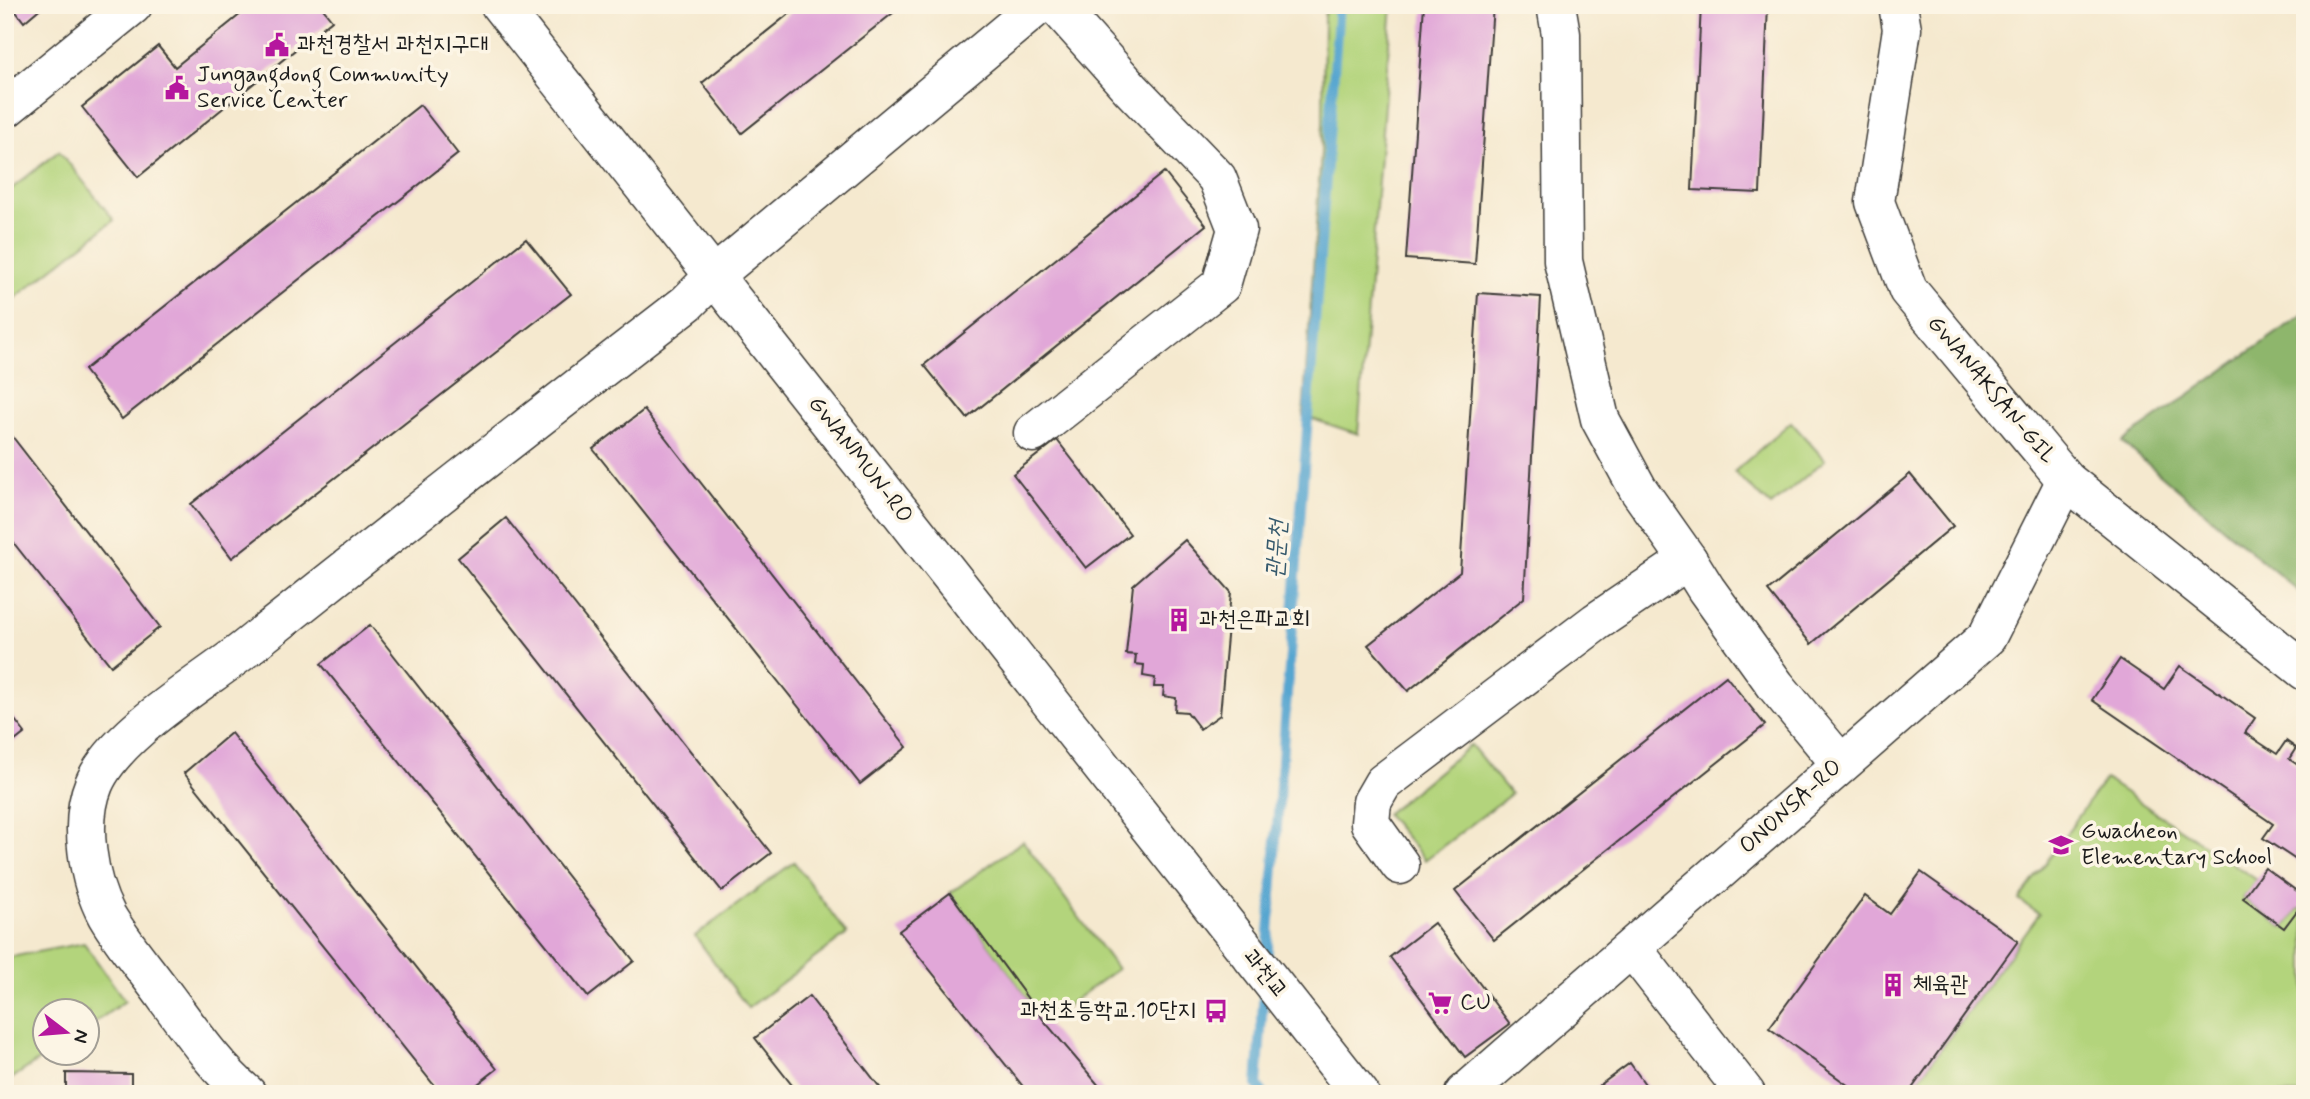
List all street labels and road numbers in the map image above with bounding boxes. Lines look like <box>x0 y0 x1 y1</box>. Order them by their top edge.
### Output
street label: GWANAKSAN-GIL <box>1920 309 2062 471</box>
street label: GWANMUN-RO <box>801 390 919 530</box>
street label: ONONSA-RO <box>1733 753 1849 861</box>
street label: 과천교 <box>1236 943 1294 1005</box>

